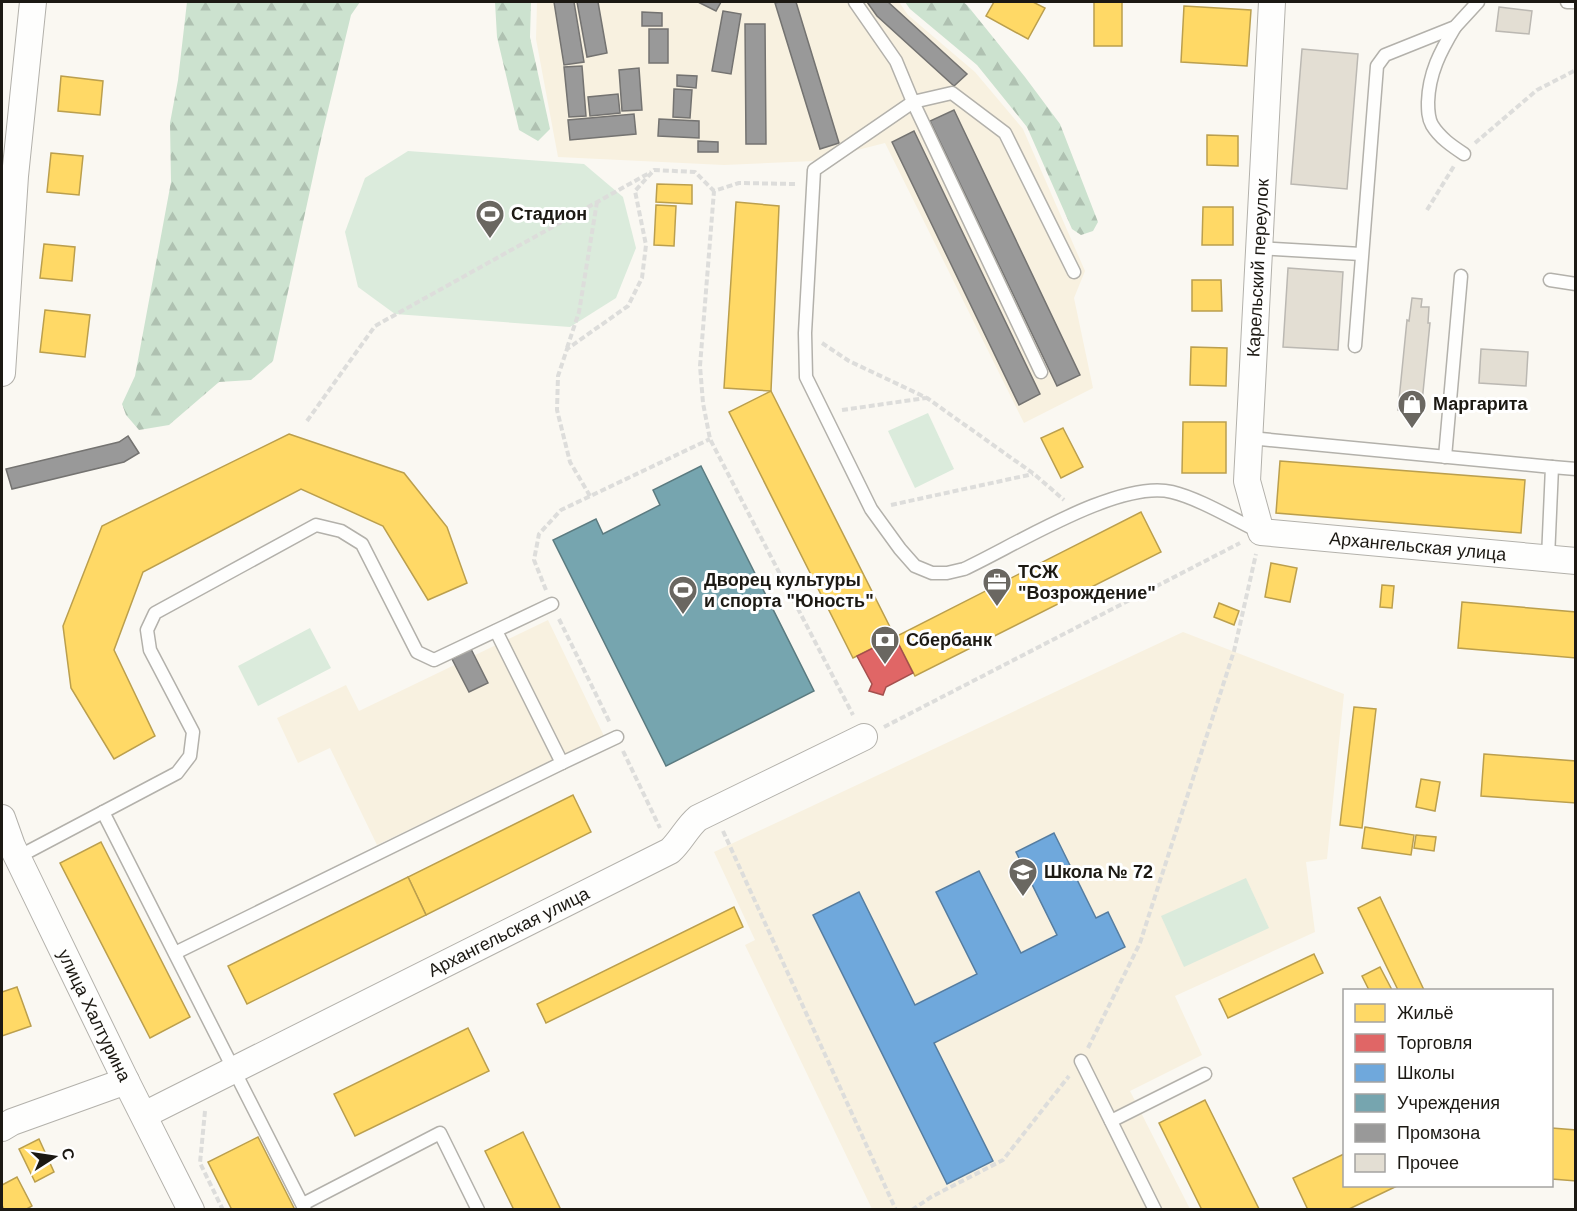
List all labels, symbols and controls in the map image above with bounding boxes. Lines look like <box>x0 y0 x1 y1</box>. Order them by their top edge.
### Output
street label: Карельский переулок <box>1243 178 1273 358</box>
sports icon: Стадион <box>474 198 506 240</box>
place label: Стадион <box>511 204 587 224</box>
shop icon: Маргарита <box>1396 388 1428 430</box>
place label: Маргарита <box>1433 394 1529 414</box>
street label: Архангельская улица <box>1328 528 1508 565</box>
place label: ТСЖ "Возрождение" <box>1018 562 1156 603</box>
office icon: ТСЖ "Возрождение" <box>981 566 1013 608</box>
place label: Дворец культуры и спорта "Юность" <box>704 570 874 611</box>
sports icon: Дворец культуры и спорта "Юность" <box>667 574 699 616</box>
bank icon: Сбербанк <box>869 624 901 666</box>
place label: Сбербанк <box>906 630 993 650</box>
school or university icon: Школа № 72 <box>1007 856 1039 898</box>
place label: Школа № 72 <box>1044 862 1153 882</box>
street label: Архангельская улица <box>425 883 593 981</box>
street label: улица Халтурина <box>54 946 135 1086</box>
legend <box>1343 989 1553 1187</box>
text: Жильё <box>1397 1003 1454 1023</box>
text: Торговля <box>1397 1033 1472 1053</box>
text: Школы <box>1397 1063 1455 1083</box>
text: Учреждения <box>1397 1093 1500 1113</box>
text: Промзона <box>1397 1123 1481 1143</box>
north arrow <box>24 1127 84 1187</box>
text: С <box>59 1147 78 1162</box>
text: Прочее <box>1397 1153 1459 1173</box>

